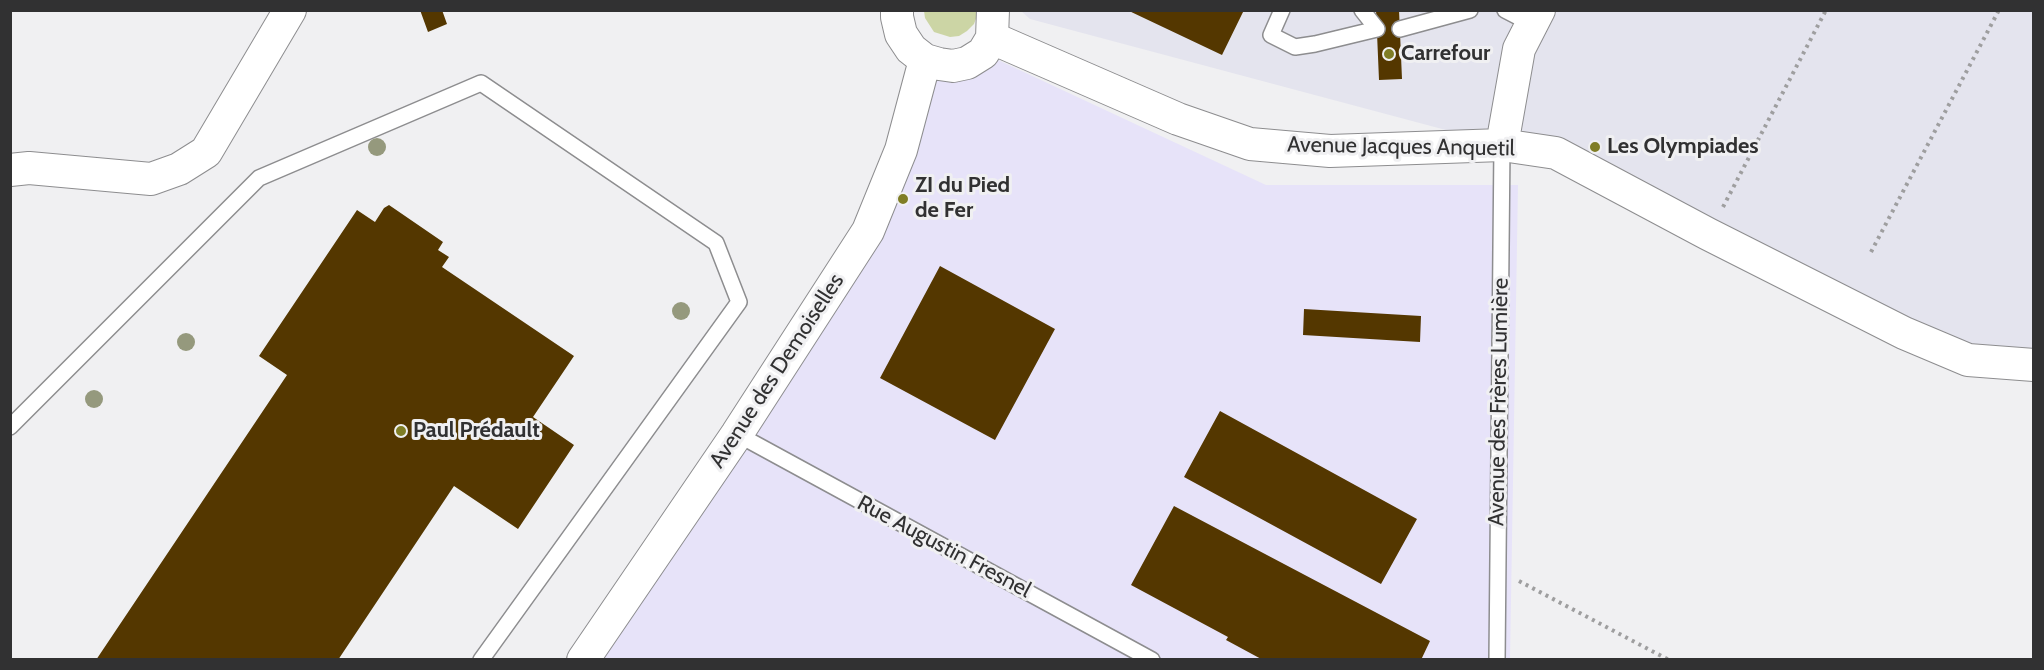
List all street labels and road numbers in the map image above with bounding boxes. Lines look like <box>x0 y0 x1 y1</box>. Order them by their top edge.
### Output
street label: Avenue Jacques Anquetil <box>1287 132 1515 162</box>
street label: Avenue des Demoiselles <box>704 269 850 473</box>
street label: Avenue des Frères Lumière <box>1484 278 1514 526</box>
street label: Rue Augustin Fresnel <box>853 490 1035 604</box>

